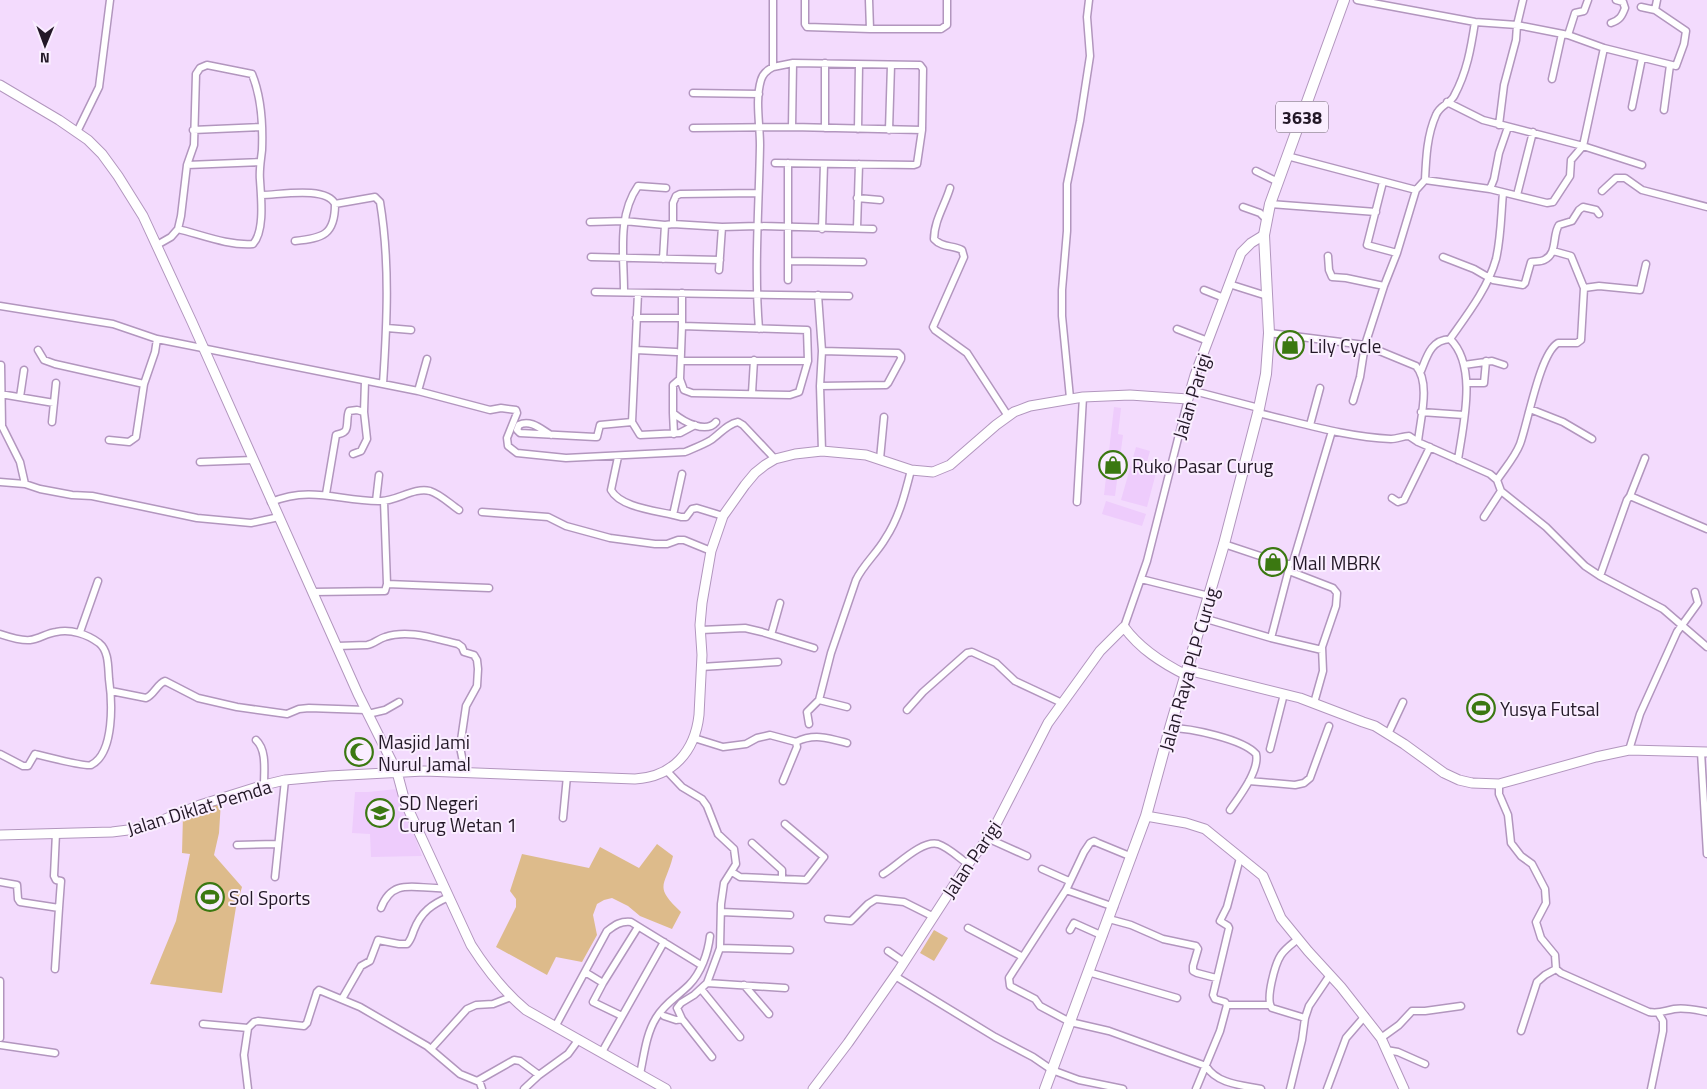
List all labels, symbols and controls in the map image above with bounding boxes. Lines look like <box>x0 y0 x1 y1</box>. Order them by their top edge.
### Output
north arrow <box>20 20 70 70</box>
text: N <box>40 48 50 69</box>
road number: 3638 <box>1276 101 1328 132</box>
shop icon: Lily Cycle <box>1275 330 1305 360</box>
place label: Lily Cycle <box>1309 331 1381 360</box>
street label: Jalan Parigi <box>1164 349 1218 443</box>
shop icon: Ruko Pasar Curug <box>1098 450 1128 480</box>
place label: Ruko Pasar Curug <box>1132 451 1273 480</box>
shop icon: Mall MBRK <box>1258 547 1288 577</box>
place label: Mall MBRK <box>1292 548 1381 577</box>
street label: Jalan Raya PLP Curug <box>1151 583 1225 755</box>
sports icon: Yusya Futsal <box>1466 693 1496 723</box>
place label: Yusya Futsal <box>1500 694 1600 723</box>
place label: Masjid Jami Nurul Jamal <box>378 727 471 778</box>
mosque icon: Masjid Jami Nurul Jamal <box>344 737 374 767</box>
street label: Jalan Diklat Pemda <box>123 771 275 843</box>
place label: SD Negeri Curug Wetan 1 <box>399 788 517 839</box>
school or university icon: SD Negeri Curug Wetan 1 <box>365 798 395 828</box>
street label: Jalan Parigi <box>934 814 1008 904</box>
sports icon: Sol Sports <box>195 882 225 912</box>
place label: Sol Sports <box>229 883 310 912</box>

